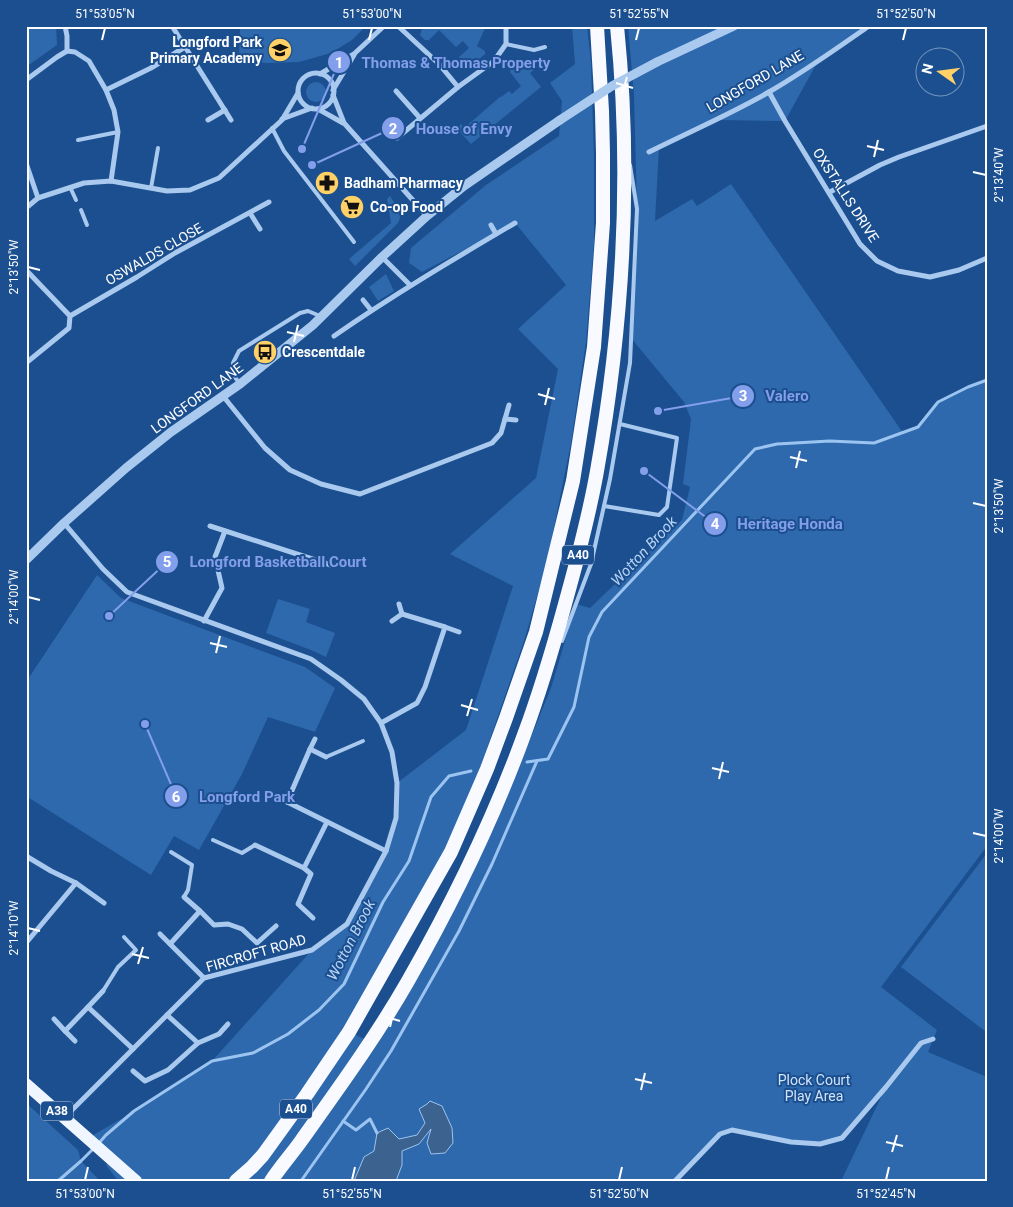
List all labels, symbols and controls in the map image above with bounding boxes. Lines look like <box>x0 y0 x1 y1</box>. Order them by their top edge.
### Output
text: 51°53'05"N <box>75 7 135 21</box>
text: 51°53'00"N <box>342 7 402 21</box>
text: 51°52'55"N <box>609 7 669 21</box>
text: 51°52'50"N <box>876 7 936 21</box>
place label: Longford Park Primary Academy <box>150 34 263 66</box>
school or university icon: Longford Park Primary Academy <box>267 37 293 63</box>
callout: Thomas & Thomas Property <box>327 47 561 77</box>
street label: LONGFORD LANE <box>704 47 807 115</box>
north arrow <box>916 48 966 98</box>
text: 1 <box>335 54 343 72</box>
text: Thomas & Thomas Property <box>362 54 551 72</box>
text: N <box>918 62 936 76</box>
callout: House of Envy <box>381 113 522 143</box>
text: 2 <box>389 120 398 138</box>
text: House of Envy <box>416 120 513 138</box>
street label: OXSTALLS DRIVE <box>810 145 882 245</box>
text: 2°13'40"W <box>992 147 1006 202</box>
pharmacy icon: Badham Pharmacy <box>314 170 340 196</box>
place label: Badham Pharmacy <box>344 175 464 191</box>
supermarket icon: Co-op Food <box>339 194 365 220</box>
place label: Co-op Food <box>370 199 443 215</box>
street label: OSWALDS CLOSE <box>102 220 206 288</box>
text: 2°13'50"W <box>7 239 21 294</box>
bus stop icon: Crescentdale <box>252 339 278 365</box>
place label: Crescentdale <box>282 344 365 360</box>
street label: LONGFORD LANE <box>148 359 246 437</box>
callout: Valero <box>731 381 819 411</box>
text: 3 <box>739 387 747 405</box>
text: Valero <box>765 387 809 405</box>
text: 2°13'50"W <box>992 478 1006 533</box>
callout: Heritage Honda <box>703 509 853 539</box>
water label: Wotton Brook <box>607 512 681 589</box>
text: 4 <box>711 515 720 533</box>
text: Heritage Honda <box>737 515 843 533</box>
road number: A40 <box>562 546 594 564</box>
callout: Longford Basketball Court <box>154 547 376 577</box>
text: 5 <box>163 553 171 571</box>
text: Longford Basketball Court <box>189 553 367 571</box>
text: 2°14'00"W <box>7 569 21 624</box>
callout: Longford Park <box>164 781 305 811</box>
text: 6 <box>172 788 181 806</box>
text: Longford Park <box>199 788 296 806</box>
text: 2°14'00"W <box>992 808 1006 863</box>
water label: Wotton Brook <box>323 896 379 983</box>
text: 2°14'10"W <box>7 900 21 955</box>
street label: FIRCROFT ROAD <box>204 931 308 975</box>
park label: Plock Court Play Area <box>778 1072 851 1104</box>
road number: A40 <box>280 1100 312 1118</box>
road number: A38 <box>41 1102 73 1120</box>
text: 51°53'00"N <box>55 1187 115 1201</box>
text: 51°52'55"N <box>322 1187 382 1201</box>
text: 51°52'50"N <box>589 1187 649 1201</box>
text: 51°52'45"N <box>856 1187 916 1201</box>

